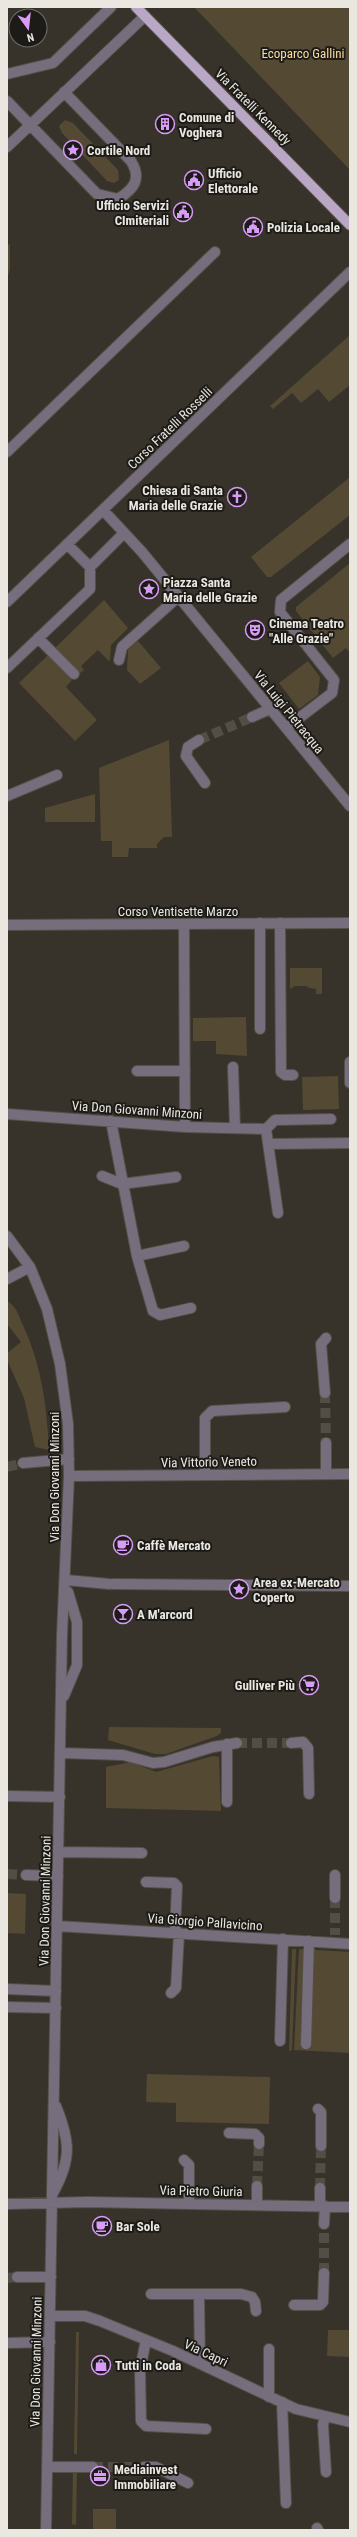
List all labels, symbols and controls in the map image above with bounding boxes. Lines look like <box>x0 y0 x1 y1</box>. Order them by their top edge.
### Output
north arrow <box>8 8 48 48</box>
text: N <box>25 30 35 44</box>
park label: Ecoparco Gallini <box>261 46 345 61</box>
street label: Via Fratelli Kennedy <box>212 66 294 148</box>
place label: Comune di Voghera <box>179 110 234 140</box>
building icon: Comune di Voghera <box>154 113 176 135</box>
place icon: Cortile Nord <box>62 139 84 161</box>
place label: Cortile Nord <box>87 143 150 158</box>
place label: Ufficio Elettorale <box>208 166 258 196</box>
public building icon: Ufficio Elettorale <box>183 169 205 191</box>
place label: Ufficio Servizi CImiteriali <box>96 198 169 228</box>
public building icon: Ufficio Servizi CImiteriali <box>172 201 194 223</box>
public building icon: Polizia Locale <box>242 216 264 238</box>
place label: Polizia Locale <box>267 220 340 235</box>
street label: Corso Fratelli Rosselli <box>125 384 215 472</box>
place label: Chiesa di Santa Maria delle Grazie <box>129 483 223 513</box>
church icon: Chiesa di Santa Maria delle Grazie <box>226 486 248 508</box>
place label: Piazza Santa Maria delle Grazie <box>163 575 257 605</box>
place icon: Piazza Santa Maria delle Grazie <box>138 578 160 600</box>
place label: Cinema Teatro "Alle Grazie" <box>269 616 345 646</box>
theatre icon: Cinema Teatro "Alle Grazie" <box>244 619 266 641</box>
street label: Via Luigi Pietracqua <box>251 668 327 756</box>
street label: Corso Ventisette Marzo <box>118 904 238 919</box>
street label: Via Don Giovanni Minzoni <box>71 1098 203 1122</box>
street label: Via Don Giovanni Minzoni <box>47 1412 62 1542</box>
street label: Via Vittorio Veneto <box>161 1454 257 1470</box>
cafe icon: Caffè Mercato <box>112 1534 134 1556</box>
place label: Caffè Mercato <box>137 1538 211 1553</box>
place label: Area ex-Mercato Coperto <box>253 1575 340 1605</box>
place icon: Area ex-Mercato Coperto <box>228 1578 250 1600</box>
bar icon: A M'arcord <box>112 1603 134 1625</box>
place label: A M'arcord <box>137 1607 193 1622</box>
supermarket icon: Gulliver Più <box>298 1674 320 1696</box>
place label: Gulliver Più <box>235 1678 295 1693</box>
street label: Via Don Giovanni Minzoni <box>36 1836 54 1966</box>
street label: Via Giorgio Pallavicino <box>147 1910 263 1934</box>
street label: Via Pietro Giuria <box>159 2183 243 2199</box>
cafe icon: Bar Sole <box>91 2215 113 2237</box>
place label: Bar Sole <box>116 2219 160 2234</box>
street label: Via Don Giovanni Minzoni <box>27 2297 45 2427</box>
street label: Via Capri <box>182 2336 230 2370</box>
shop icon: Tutti in Coda <box>90 2354 112 2376</box>
place label: Tutti in Coda <box>115 2358 181 2373</box>
place label: Mediainvest Immobiliare <box>114 2462 177 2492</box>
office icon: Mediainvest Immobiliare <box>89 2465 111 2487</box>

